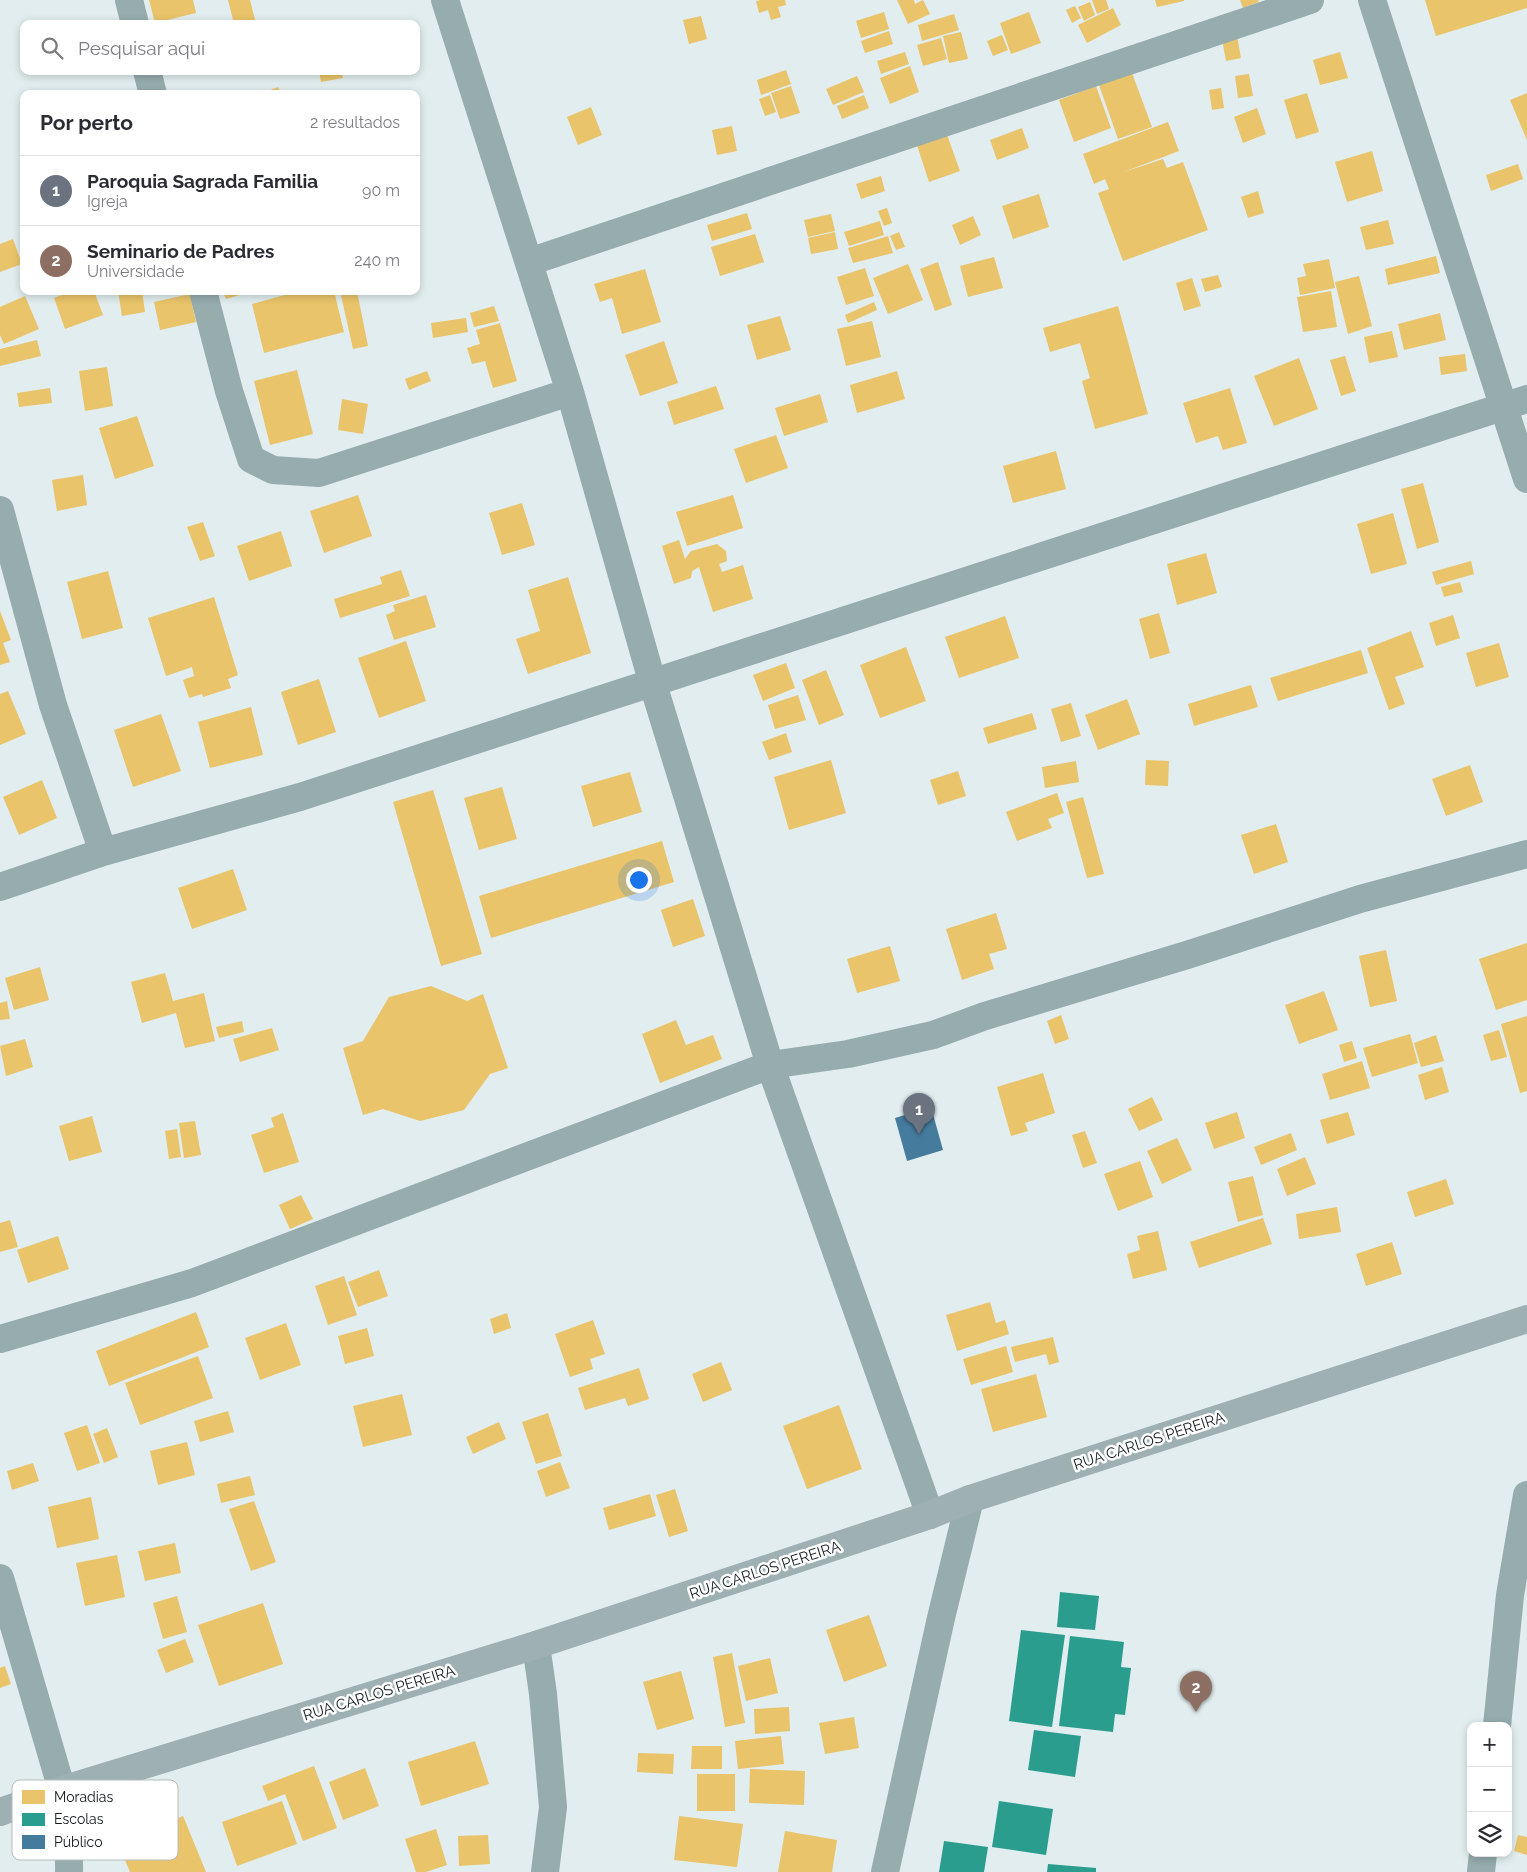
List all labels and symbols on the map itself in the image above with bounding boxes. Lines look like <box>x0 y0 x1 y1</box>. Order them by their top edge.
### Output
your location <box>626 867 652 893</box>
pin: 1 <box>903 1093 935 1134</box>
street label: RUA CARLOS PEREIRA <box>1071 1408 1227 1474</box>
street label: RUA CARLOS PEREIRA <box>687 1537 843 1603</box>
street label: RUA CARLOS PEREIRA <box>301 1661 457 1725</box>
pin: 2 <box>1180 1671 1212 1712</box>
legend <box>12 1780 178 1860</box>
text: Moradias <box>54 1789 113 1805</box>
text: Escolas <box>54 1811 104 1827</box>
text: Público <box>54 1834 102 1850</box>

